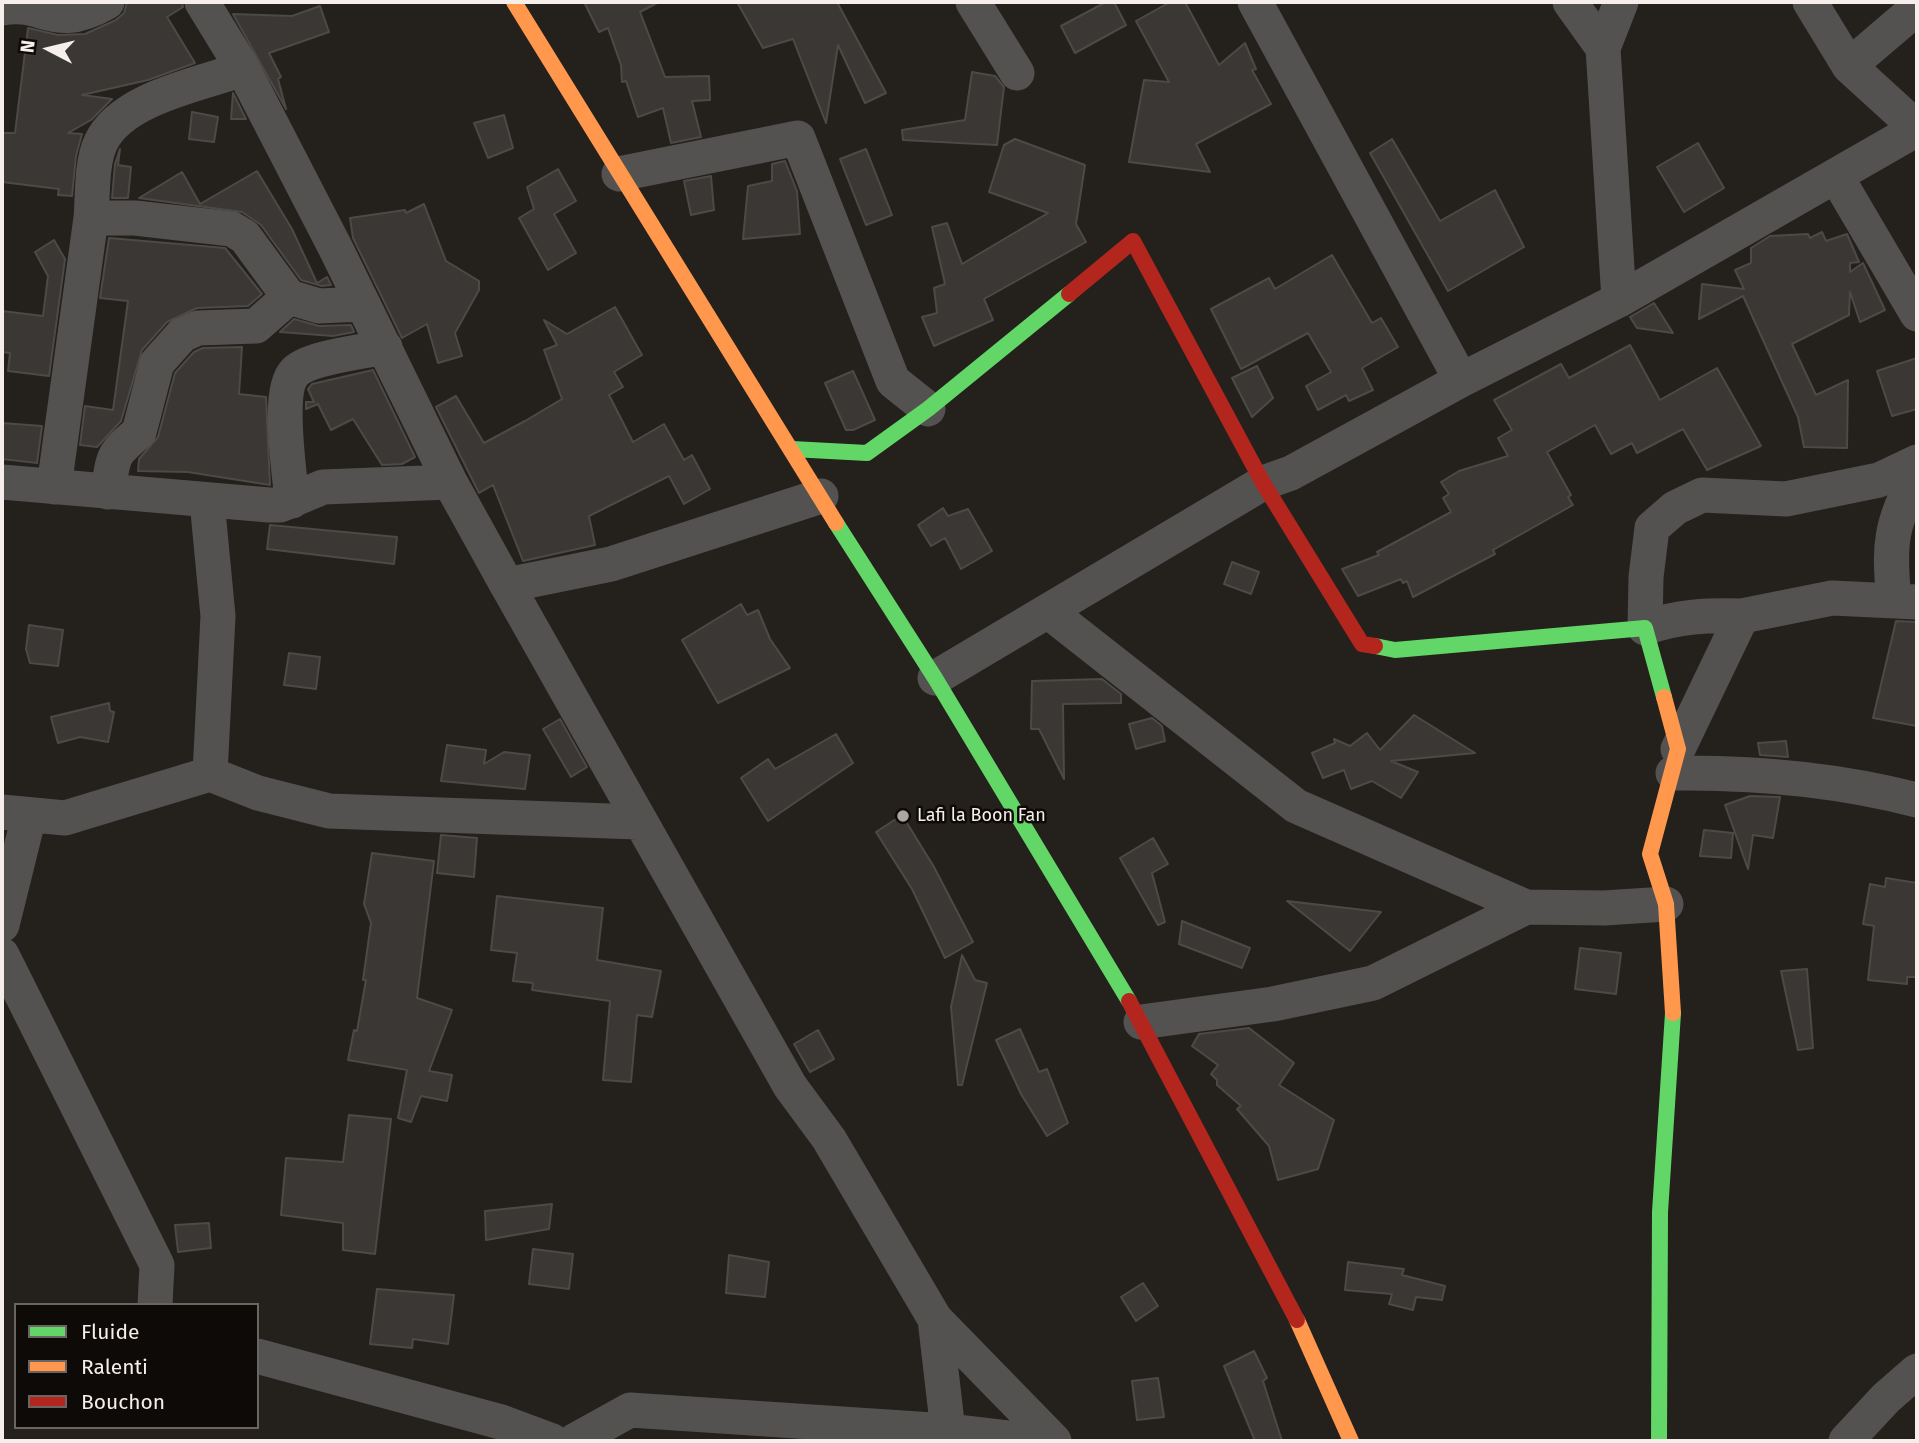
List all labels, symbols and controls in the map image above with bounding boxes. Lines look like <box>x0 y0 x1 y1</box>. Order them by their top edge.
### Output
north arrow <box>14 14 84 84</box>
text: N <box>15 39 40 54</box>
place label: Lafi la Boon Fan <box>917 805 1046 827</box>
marker: Lafi la Boon Fan <box>895 808 911 824</box>
legend <box>14 1303 259 1429</box>
text: Fluide <box>81 1319 139 1345</box>
text: Ralenti <box>81 1354 148 1380</box>
text: Bouchon <box>81 1389 165 1415</box>

